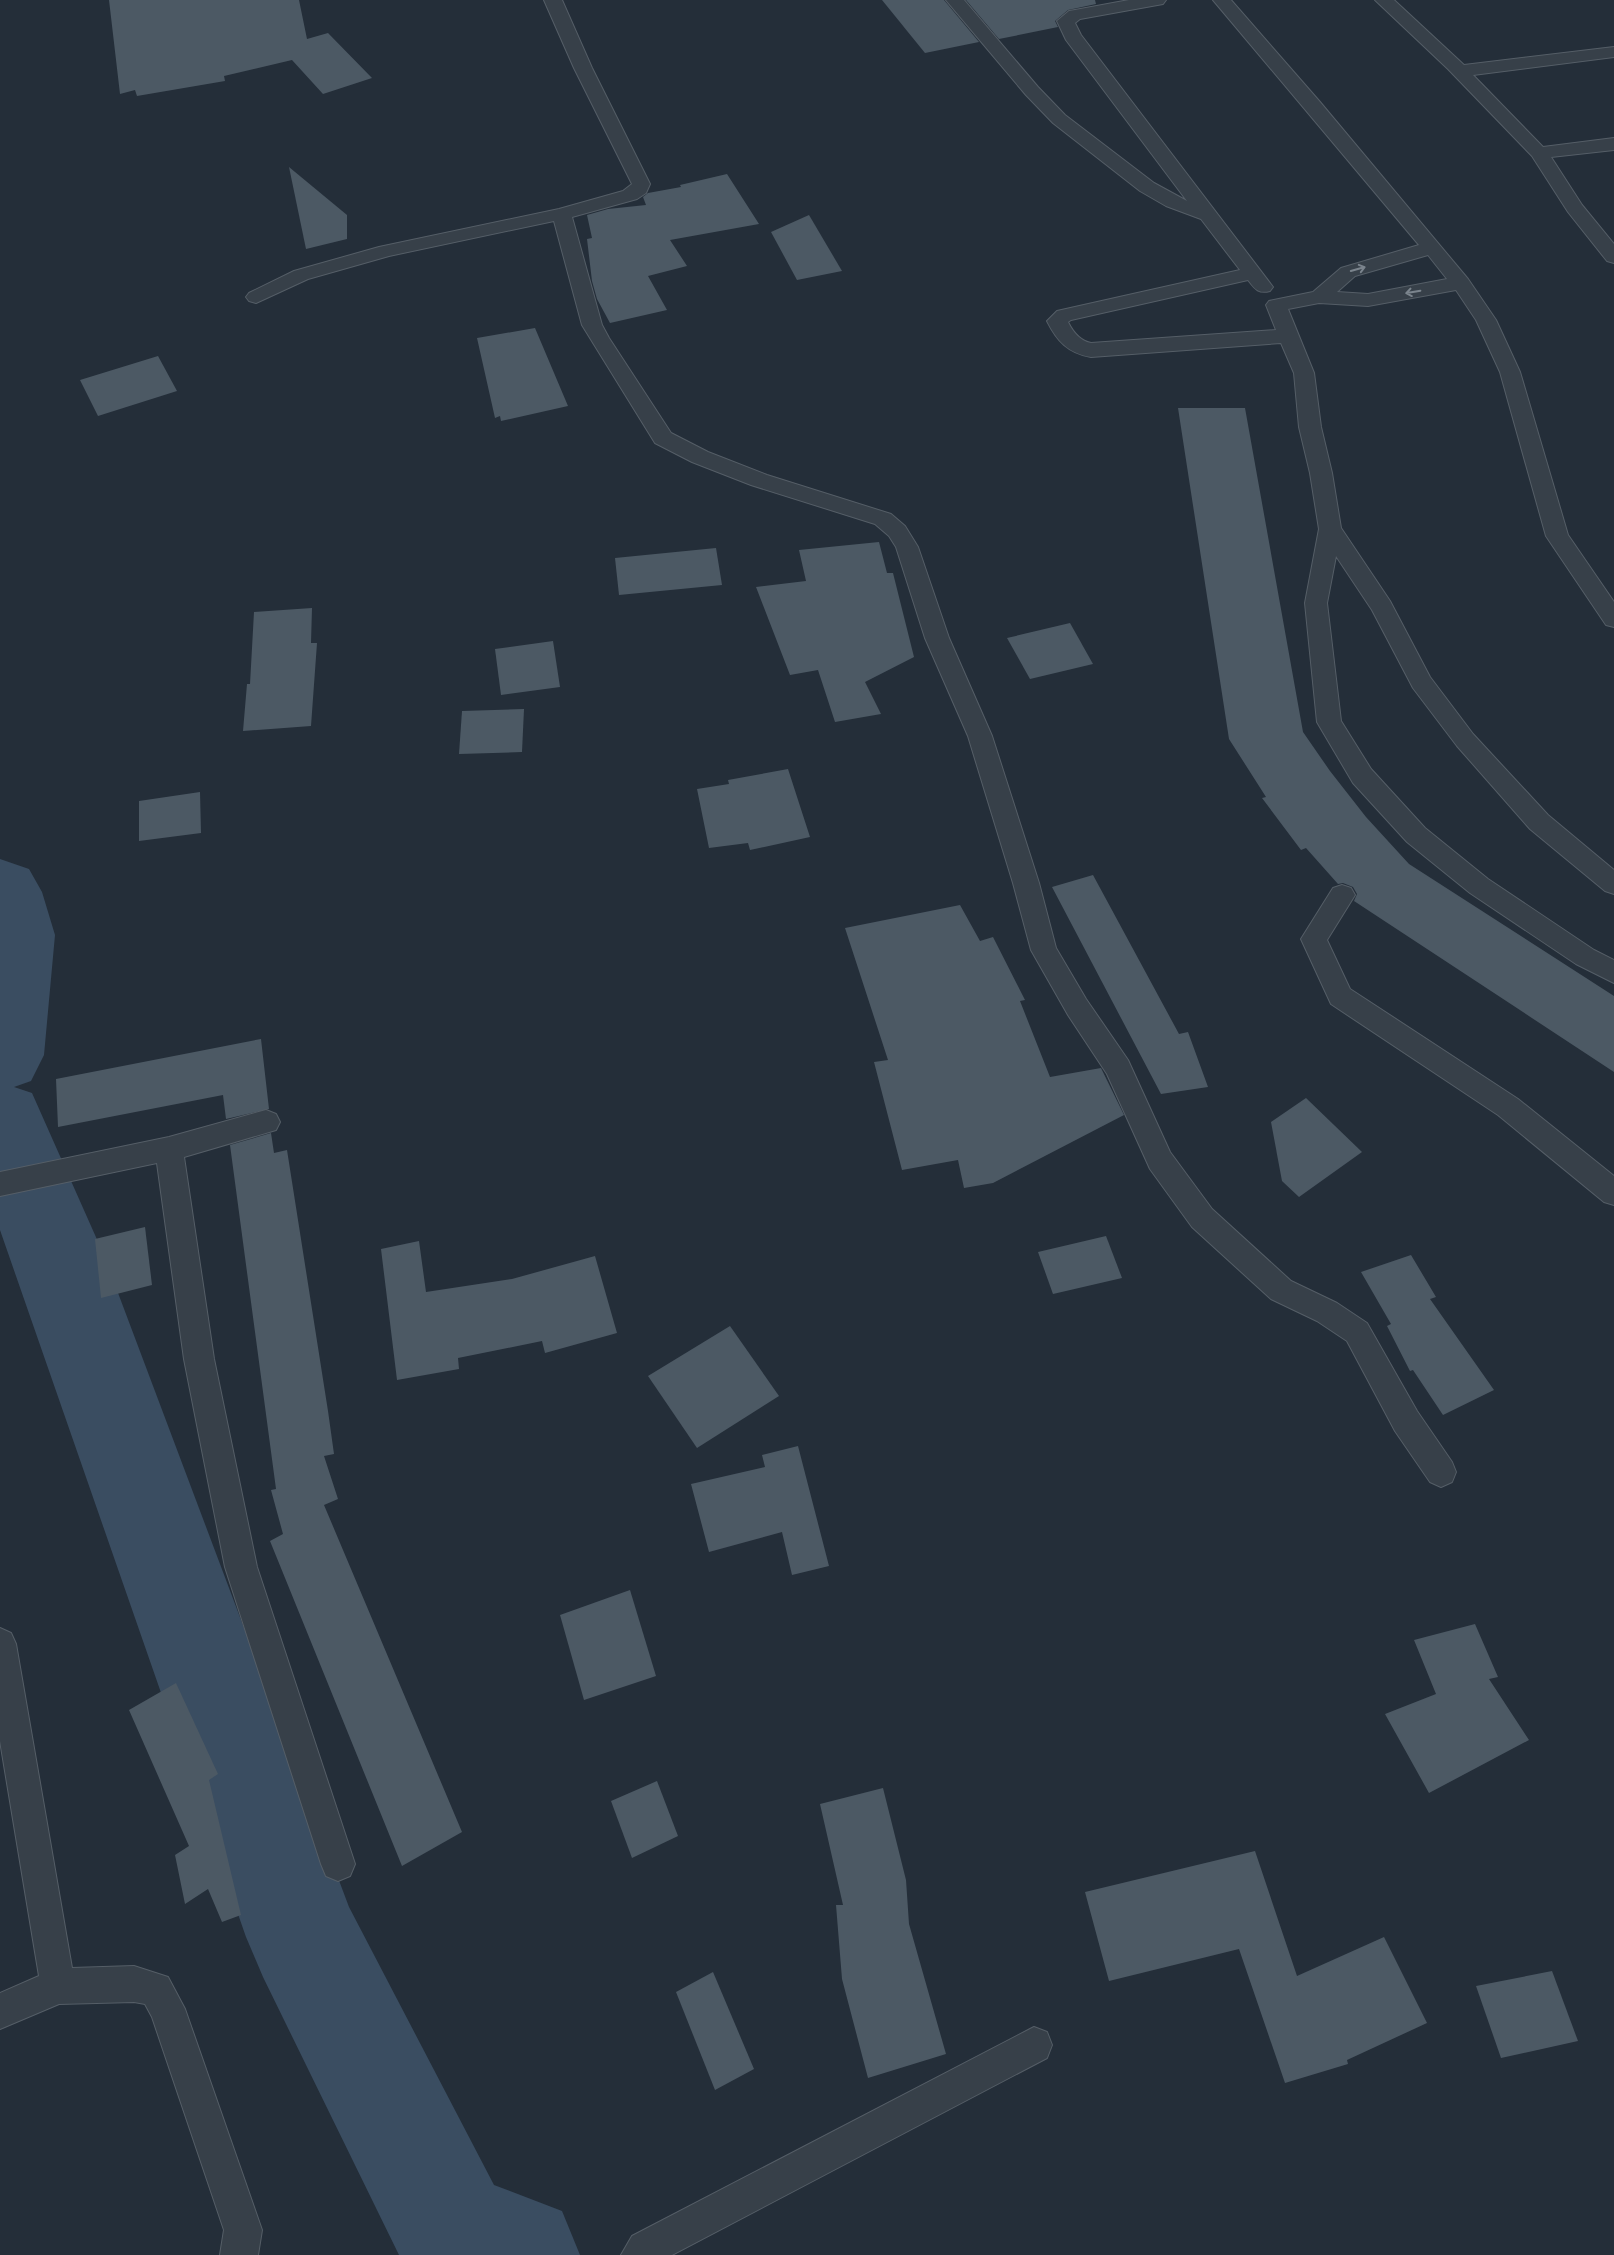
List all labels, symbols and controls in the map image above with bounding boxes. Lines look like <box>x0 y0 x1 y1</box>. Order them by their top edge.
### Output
one-way arrow <box>1349 264 1365 274</box>
one-way arrow <box>1406 287 1422 297</box>

